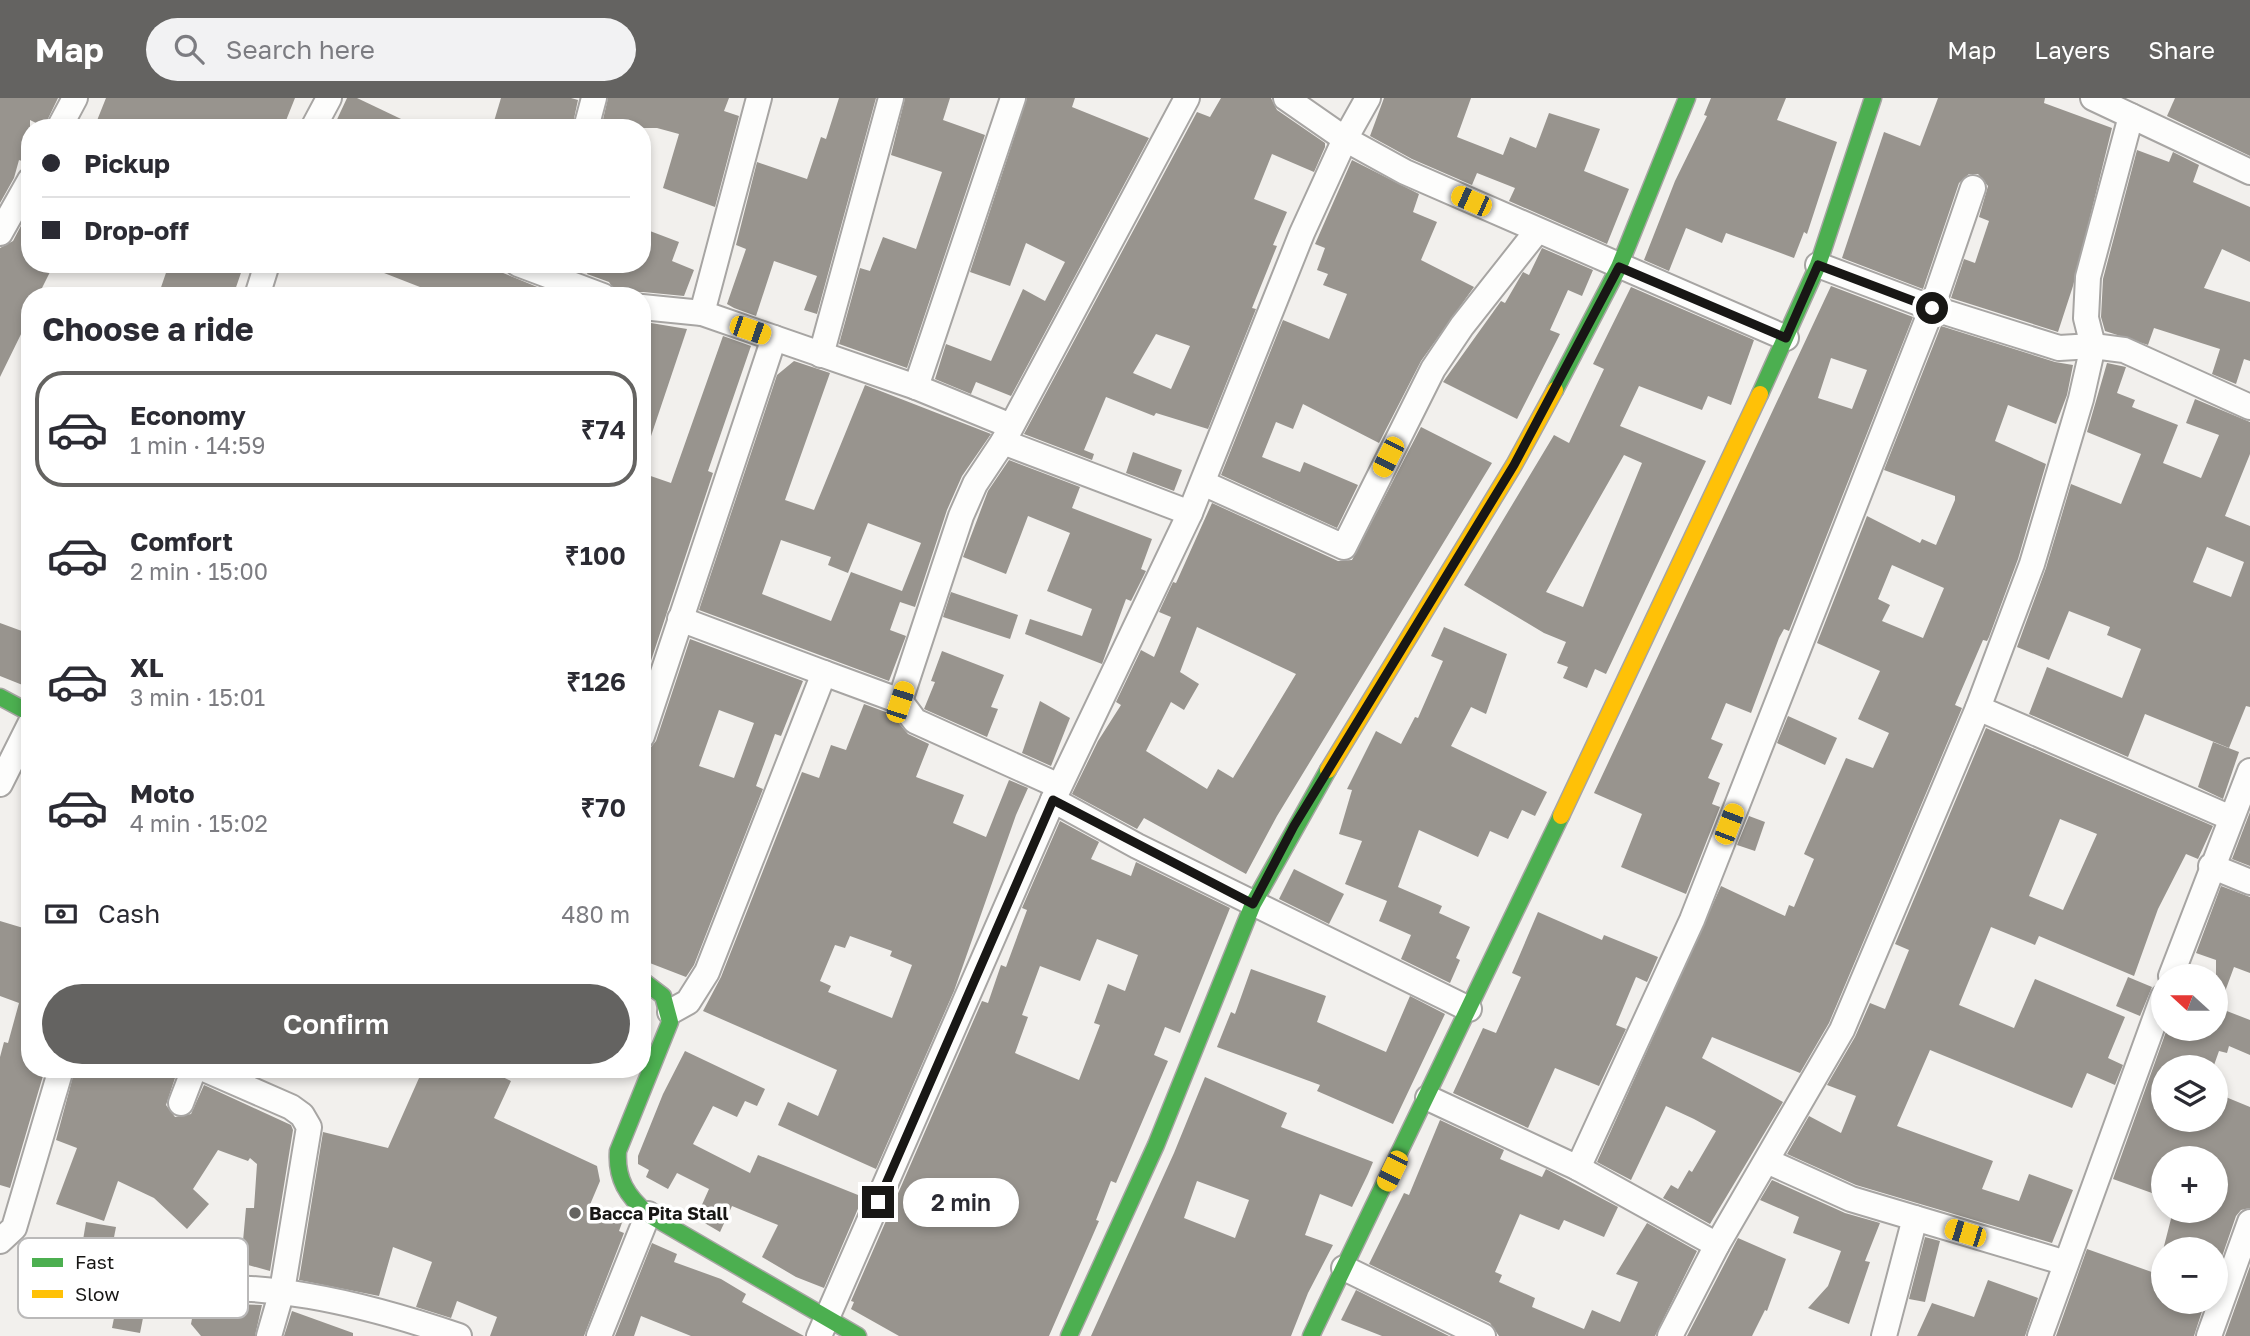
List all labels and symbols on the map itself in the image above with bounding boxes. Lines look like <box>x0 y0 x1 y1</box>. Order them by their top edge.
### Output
car <box>1448 183 1495 219</box>
route start <box>1916 292 1948 324</box>
car <box>727 313 774 347</box>
car <box>1370 434 1407 480</box>
car <box>884 679 917 725</box>
car <box>1712 801 1747 847</box>
north arrow <box>2151 964 2228 1041</box>
car <box>1374 1148 1411 1194</box>
callout: 2 min <box>903 1178 1018 1226</box>
route end <box>862 1186 894 1218</box>
place label: Bacca Pita Stall <box>589 1202 728 1224</box>
marker: Bacca Pita Stall <box>567 1205 583 1221</box>
car <box>1942 1217 1989 1249</box>
legend <box>18 1238 248 1318</box>
text: Fast <box>75 1250 114 1273</box>
text: Slow <box>75 1282 120 1305</box>

